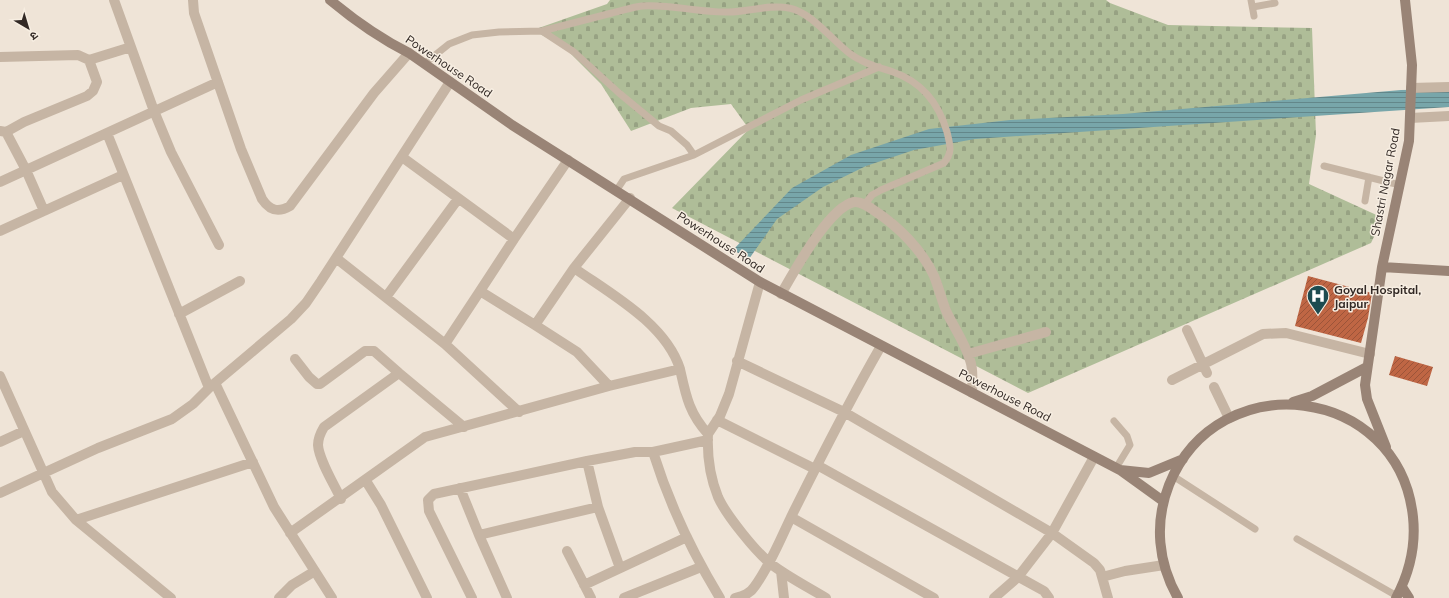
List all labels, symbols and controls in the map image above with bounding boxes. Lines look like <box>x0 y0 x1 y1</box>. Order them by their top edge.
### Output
north arrow <box>8 8 48 48</box>
text: उ <box>27 28 41 44</box>
street label: Powerhouse Road <box>403 31 495 101</box>
street label: Shastri Nagar Road <box>1367 127 1403 237</box>
street label: Powerhouse Road <box>674 208 768 276</box>
place label: Goyal Hospital, Jaipur <box>1334 282 1421 311</box>
hospital icon: Goyal Hospital, Jaipur <box>1305 283 1331 316</box>
street label: Powerhouse Road <box>956 365 1054 425</box>

